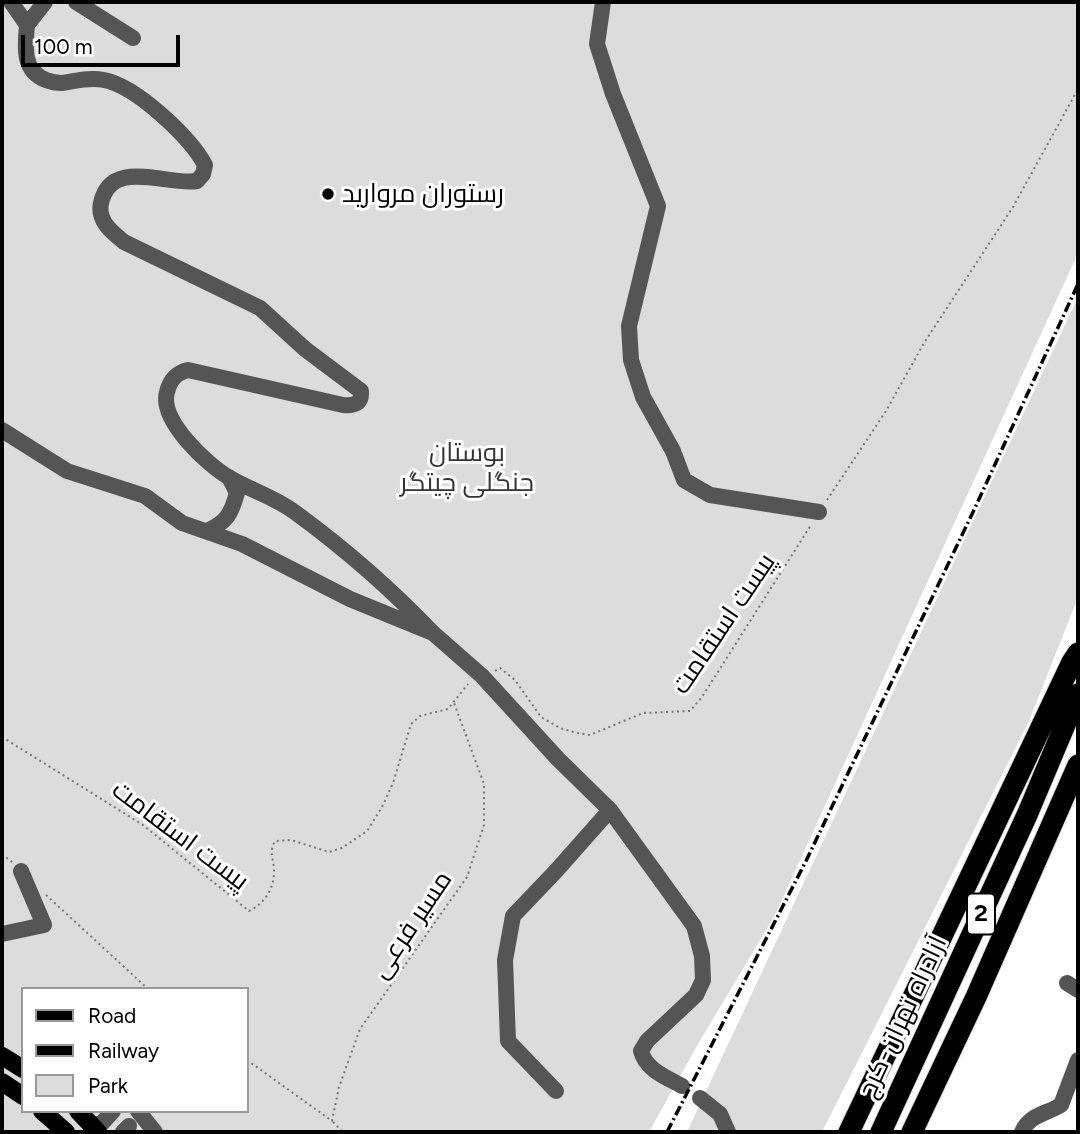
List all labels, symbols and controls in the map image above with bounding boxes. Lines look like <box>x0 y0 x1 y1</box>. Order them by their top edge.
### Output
scale bar <box>24 21 184 65</box>
text: 100 m <box>34 34 93 59</box>
place label: رستوران مروارید <box>342 178 504 210</box>
marker: رستوران مروارید <box>320 186 336 202</box>
park label: بوستان جنگلی چیتگر <box>400 437 534 498</box>
street label: پیست استقامت <box>666 548 782 700</box>
street label: پیست استقامت <box>106 775 254 897</box>
street label: مسیر فرعی <box>365 865 459 985</box>
road number: 2 <box>967 894 995 934</box>
street label: آزادراه تهران-کرج <box>852 931 954 1103</box>
legend <box>21 987 248 1113</box>
text: Road <box>88 1003 136 1028</box>
text: Railway <box>88 1038 159 1063</box>
text: Park <box>88 1073 128 1098</box>

